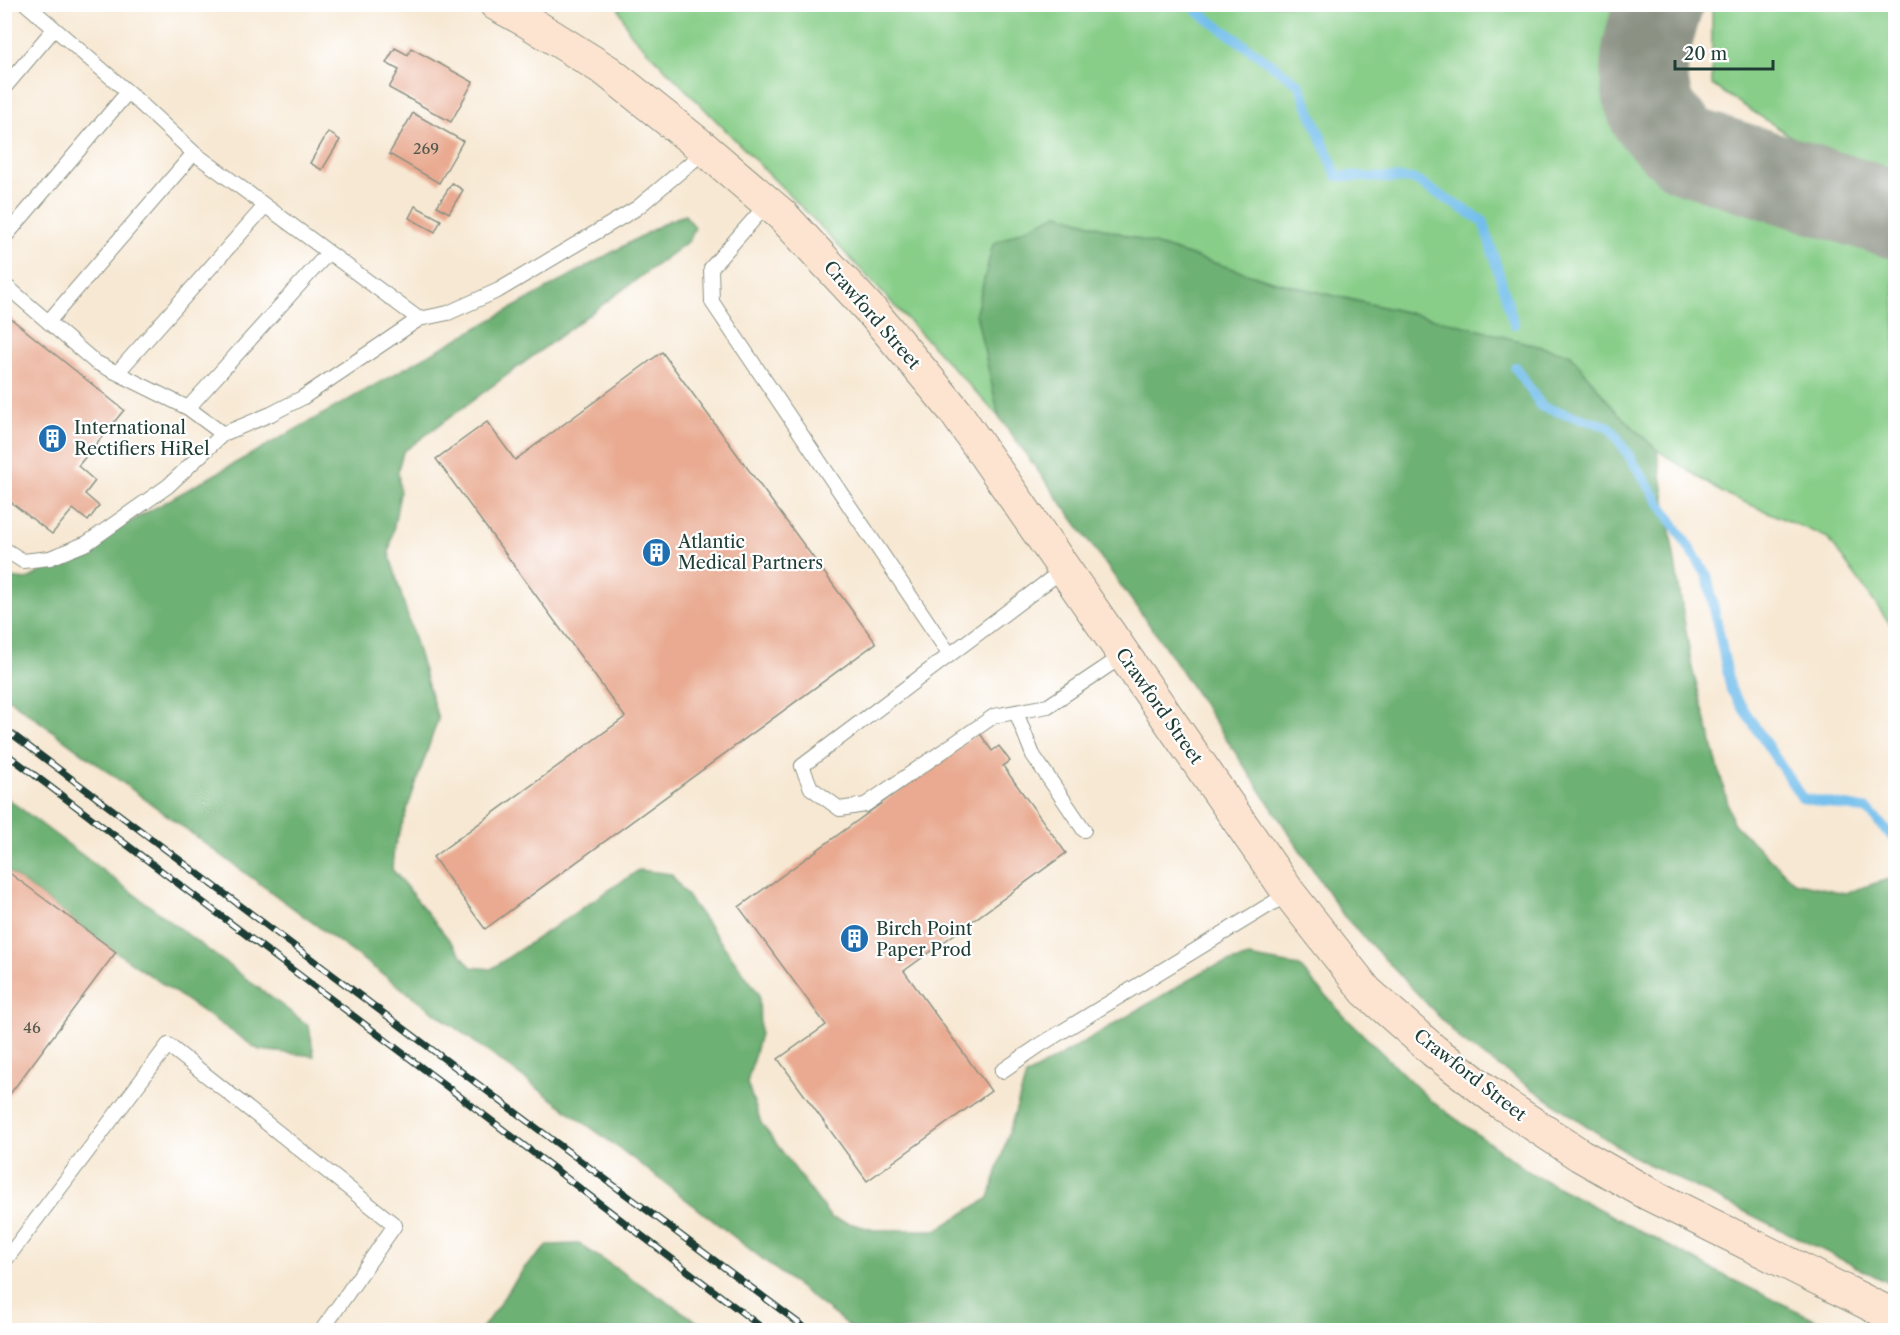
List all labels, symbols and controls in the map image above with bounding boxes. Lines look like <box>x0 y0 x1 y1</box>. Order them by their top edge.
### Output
scale bar <box>1675 33 1772 71</box>
text: 20 m <box>1684 43 1728 65</box>
house number: 269 <box>413 139 439 158</box>
street label: Crawford Street <box>819 256 926 374</box>
place label: International Rectifiers HiRel <box>74 417 210 460</box>
building icon: International Rectifiers HiRel <box>37 422 69 454</box>
place label: Atlantic Medical Partners <box>677 531 823 574</box>
building icon: Atlantic Medical Partners <box>641 536 673 568</box>
street label: Crawford Street <box>1111 644 1208 769</box>
place label: Birch Point Paper Prod <box>876 918 973 961</box>
building icon: Birch Point Paper Prod <box>839 923 871 955</box>
house number: 46 <box>23 1018 41 1037</box>
street label: Crawford Street <box>1409 1024 1531 1126</box>

